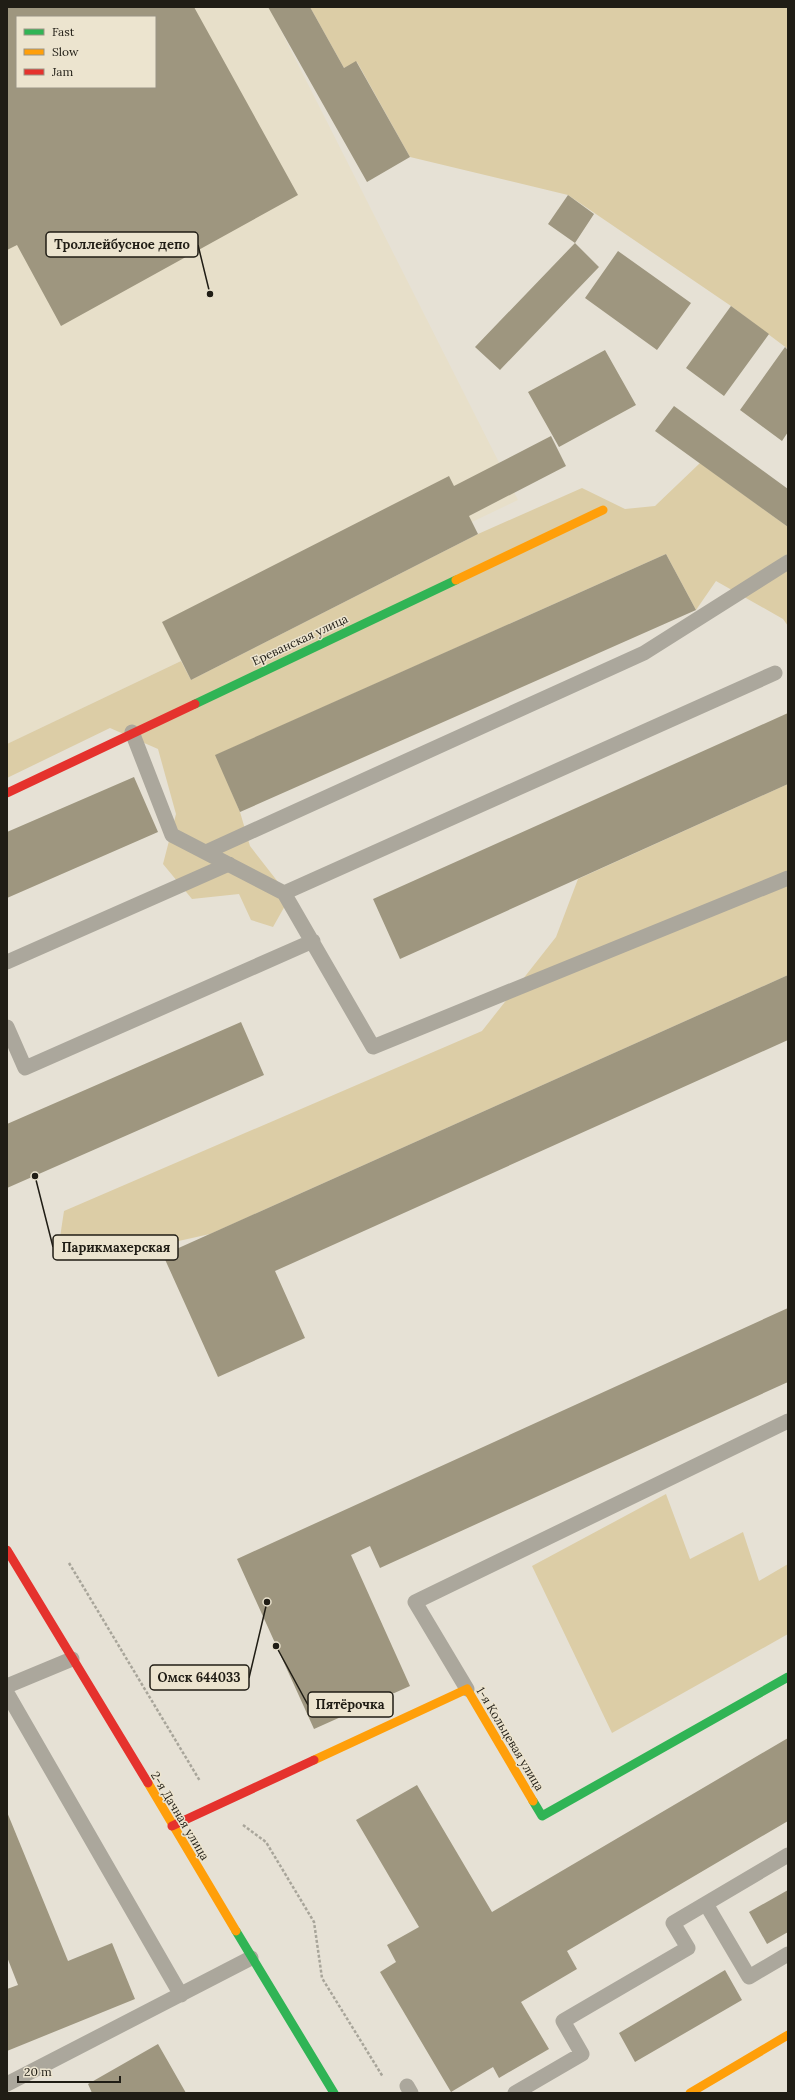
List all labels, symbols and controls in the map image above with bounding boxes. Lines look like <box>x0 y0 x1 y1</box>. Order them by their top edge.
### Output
legend <box>16 16 156 88</box>
text: Fast <box>52 24 75 39</box>
text: Slow <box>52 44 79 59</box>
text: Jam <box>51 64 73 79</box>
callout: Троллейбусное депо <box>46 232 198 257</box>
text: Троллейбусное депо <box>54 236 190 253</box>
street label: Ереванская улица <box>249 611 350 668</box>
callout: Парикмахерская <box>53 1235 178 1260</box>
text: Парикмахерская <box>61 1239 171 1256</box>
callout: Омск 644033 <box>150 1665 249 1690</box>
text: Омск 644033 <box>158 1669 240 1686</box>
street label: 1-я Кольцевая улица <box>473 1684 547 1793</box>
callout: Пятёрочка <box>308 1692 393 1717</box>
text: Пятёрочка <box>315 1696 385 1713</box>
street label: 2-я Дачная улица <box>148 1769 213 1863</box>
scale bar <box>18 2058 120 2084</box>
text: 20 m <box>24 2064 52 2079</box>

